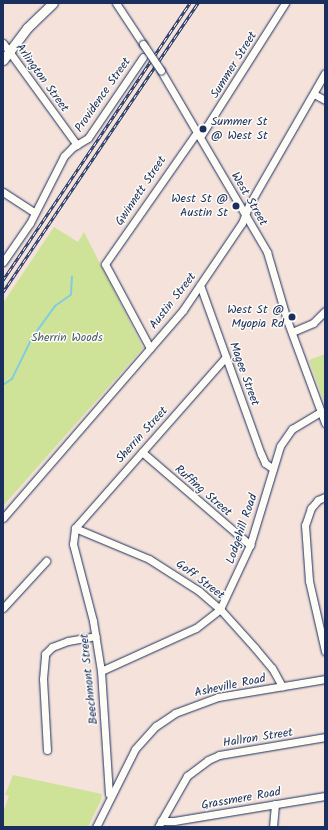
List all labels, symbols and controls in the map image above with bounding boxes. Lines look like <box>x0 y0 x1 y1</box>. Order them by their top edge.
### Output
street label: Summer Street <box>208 29 260 101</box>
street label: Arlington Street <box>12 41 72 115</box>
street label: Providence Street <box>72 55 134 135</box>
place label: Summer St @ West St <box>211 115 268 143</box>
marker: Summer St @ West St <box>198 124 208 134</box>
street label: Gwinnett Street <box>112 153 170 229</box>
street label: West Street <box>228 170 270 228</box>
place label: West St @ Austin St <box>171 192 228 220</box>
marker: West St @ Austin St <box>231 201 241 211</box>
street label: Austin Street <box>147 270 199 332</box>
place label: West St @ Myopia Rd <box>227 303 284 331</box>
marker: West St @ Myopia Rd <box>287 312 297 322</box>
park label: Sherrin Woods <box>31 331 103 345</box>
street label: Magee Street <box>226 340 262 408</box>
street label: Sherrin Street <box>113 404 171 466</box>
street label: Ruffing Street <box>171 462 235 520</box>
street label: Lodgehill Road <box>223 492 261 566</box>
street label: Goff Street <box>173 557 227 603</box>
street label: Beechmont Street <box>77 633 101 725</box>
street label: Asheville Road <box>193 671 267 701</box>
street label: Hallron Street <box>222 725 294 751</box>
street label: Grassmere Road <box>200 785 282 813</box>

